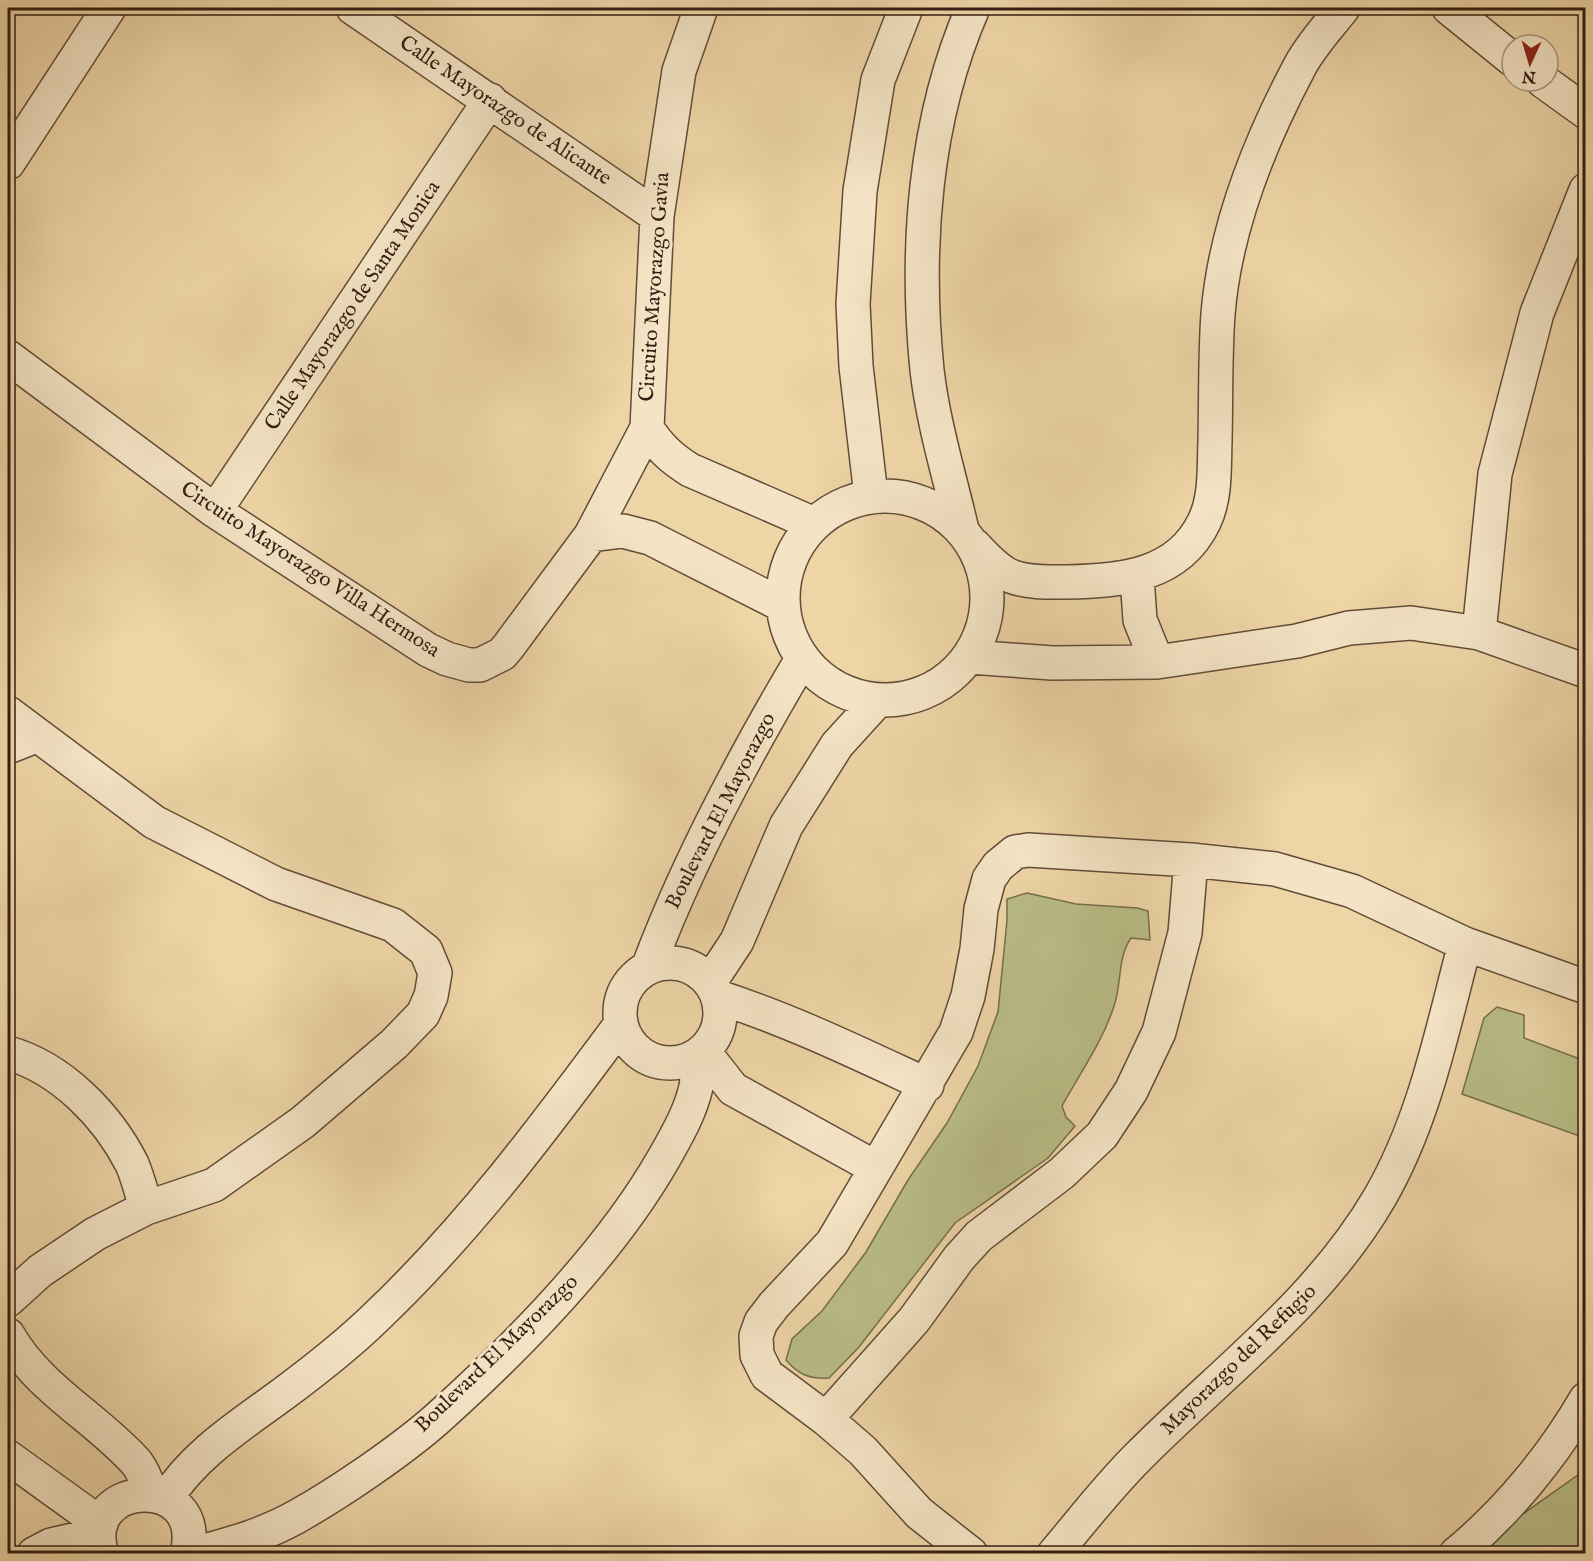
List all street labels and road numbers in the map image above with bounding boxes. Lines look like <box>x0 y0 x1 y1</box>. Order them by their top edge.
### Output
street label: Calle Mayorazgo de Alicante <box>394 30 617 192</box>
street label: Circuito Mayorazgo Gavia <box>634 170 677 403</box>
street label: Calle Mayorazgo de Santa Monica <box>259 175 447 436</box>
street label: Circuito Mayorazgo Villa Hermosa <box>175 476 446 665</box>
street label: Boulevard El Mayorazgo <box>660 708 782 914</box>
street label: Boulevard El Mayorazgo <box>410 1269 584 1439</box>
street label: Mayorazgo del Refugio <box>1155 1278 1323 1442</box>

